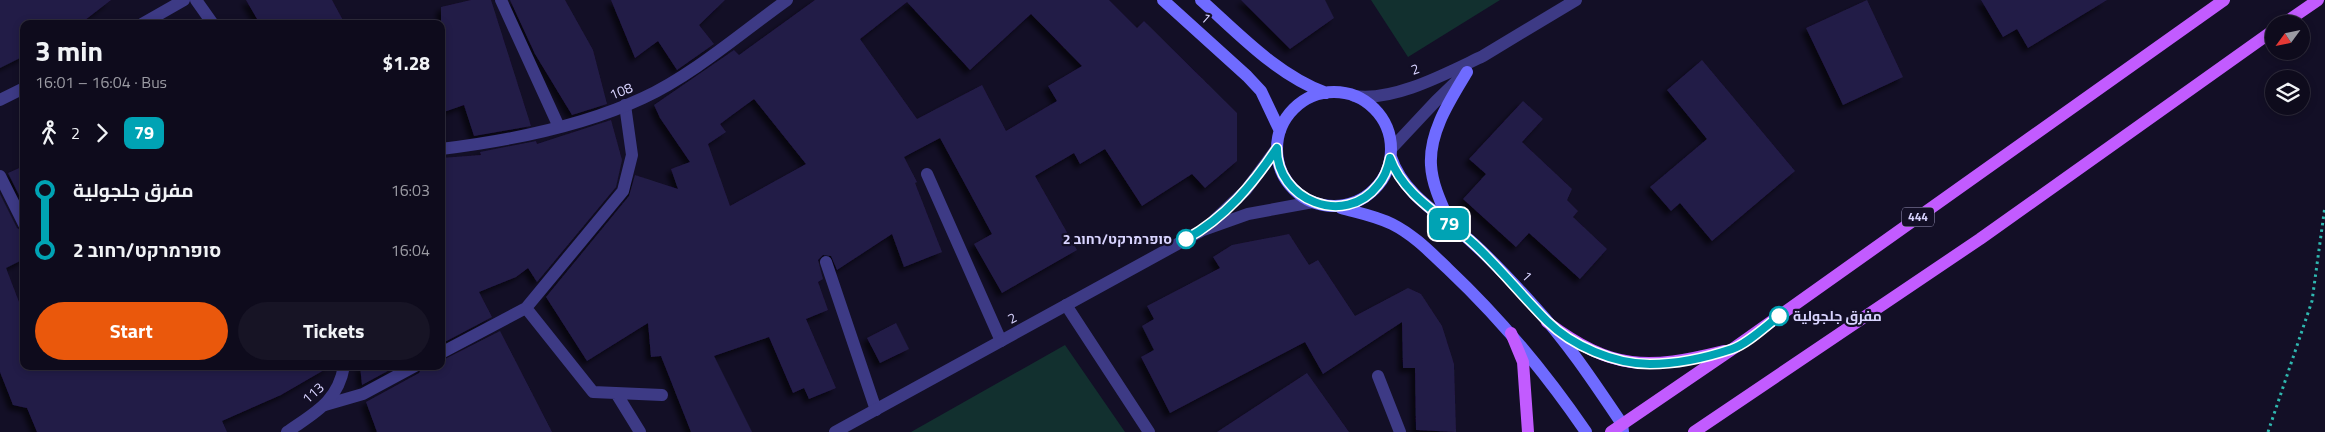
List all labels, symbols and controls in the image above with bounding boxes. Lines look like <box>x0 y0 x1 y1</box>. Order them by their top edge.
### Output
street label: 1 <box>1196 7 1216 28</box>
north arrow <box>2265 15 2310 60</box>
map controls <box>2265 15 2310 115</box>
text: 3 min <box>35 29 103 72</box>
text: $1.28 <box>383 48 430 77</box>
street label: 2 <box>1408 57 1422 80</box>
text: 16:01 – 16:04 · Bus <box>35 70 167 94</box>
button: layers <box>2265 70 2310 115</box>
street label: 108 <box>606 76 636 105</box>
icon: walk <box>35 119 63 147</box>
icon: forward <box>88 119 116 147</box>
text: 79 <box>134 119 154 146</box>
text: 2 <box>71 121 80 145</box>
text: مفرق جلجولية <box>73 175 194 204</box>
text: 16:03 <box>391 178 430 202</box>
line badge: 79 <box>1426 208 1472 240</box>
road number: 444 <box>1902 208 1934 226</box>
text: 79 <box>1439 210 1459 237</box>
place label: סופרמרקט/רחוב 2 <box>1063 228 1172 249</box>
marker: סופרמרקט/רחוב 2 <box>1176 229 1196 249</box>
text: סופרמרקט/רחוב 2 <box>73 235 221 264</box>
text: 16:04 <box>391 238 430 262</box>
street label: 1 <box>1517 266 1538 286</box>
button: Start <box>35 302 228 360</box>
button: Tickets <box>238 302 430 360</box>
place label: مفرق جلجولية <box>1793 305 1882 326</box>
street label: 2 <box>1003 306 1020 329</box>
marker: مفرق جلجولية <box>1769 306 1789 326</box>
street label: 113 <box>297 377 328 408</box>

